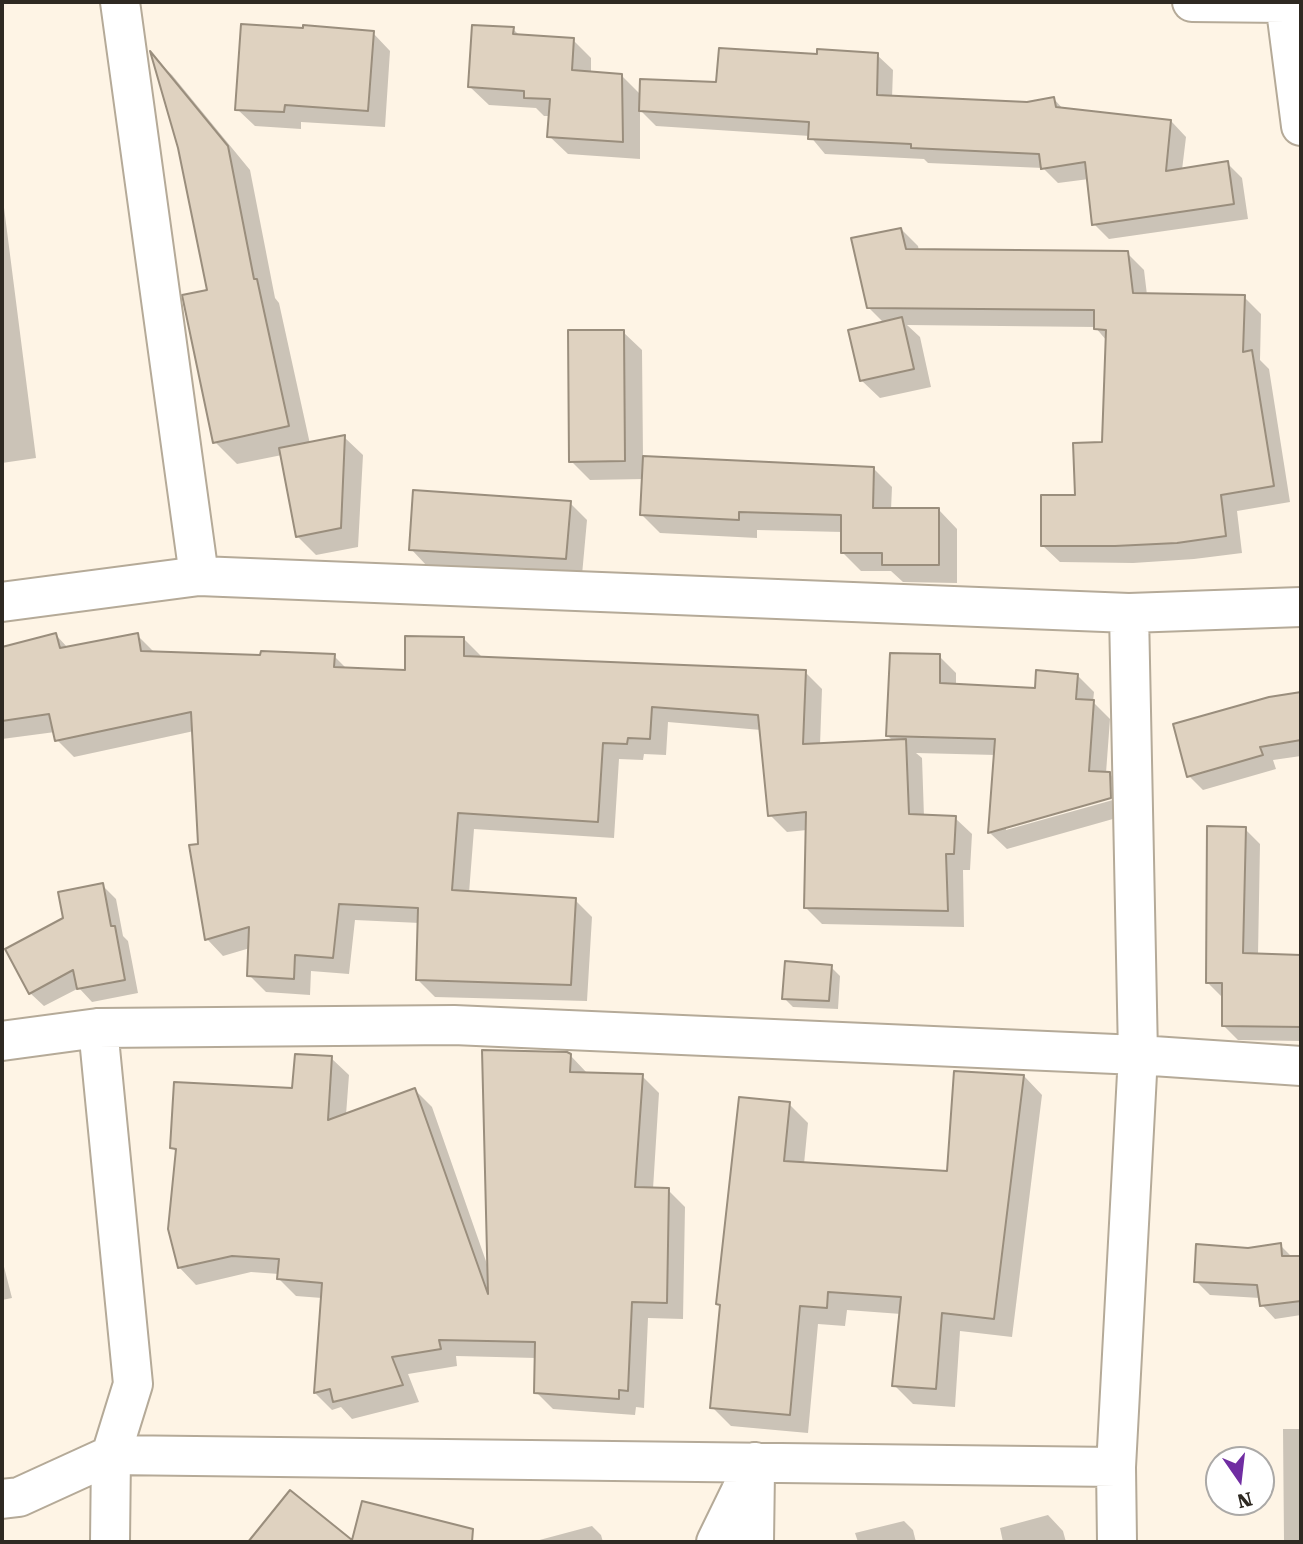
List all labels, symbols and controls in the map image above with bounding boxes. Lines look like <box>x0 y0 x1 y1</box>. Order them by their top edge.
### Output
north arrow <box>1205 1446 1275 1516</box>
text: N <box>1235 1487 1255 1513</box>

